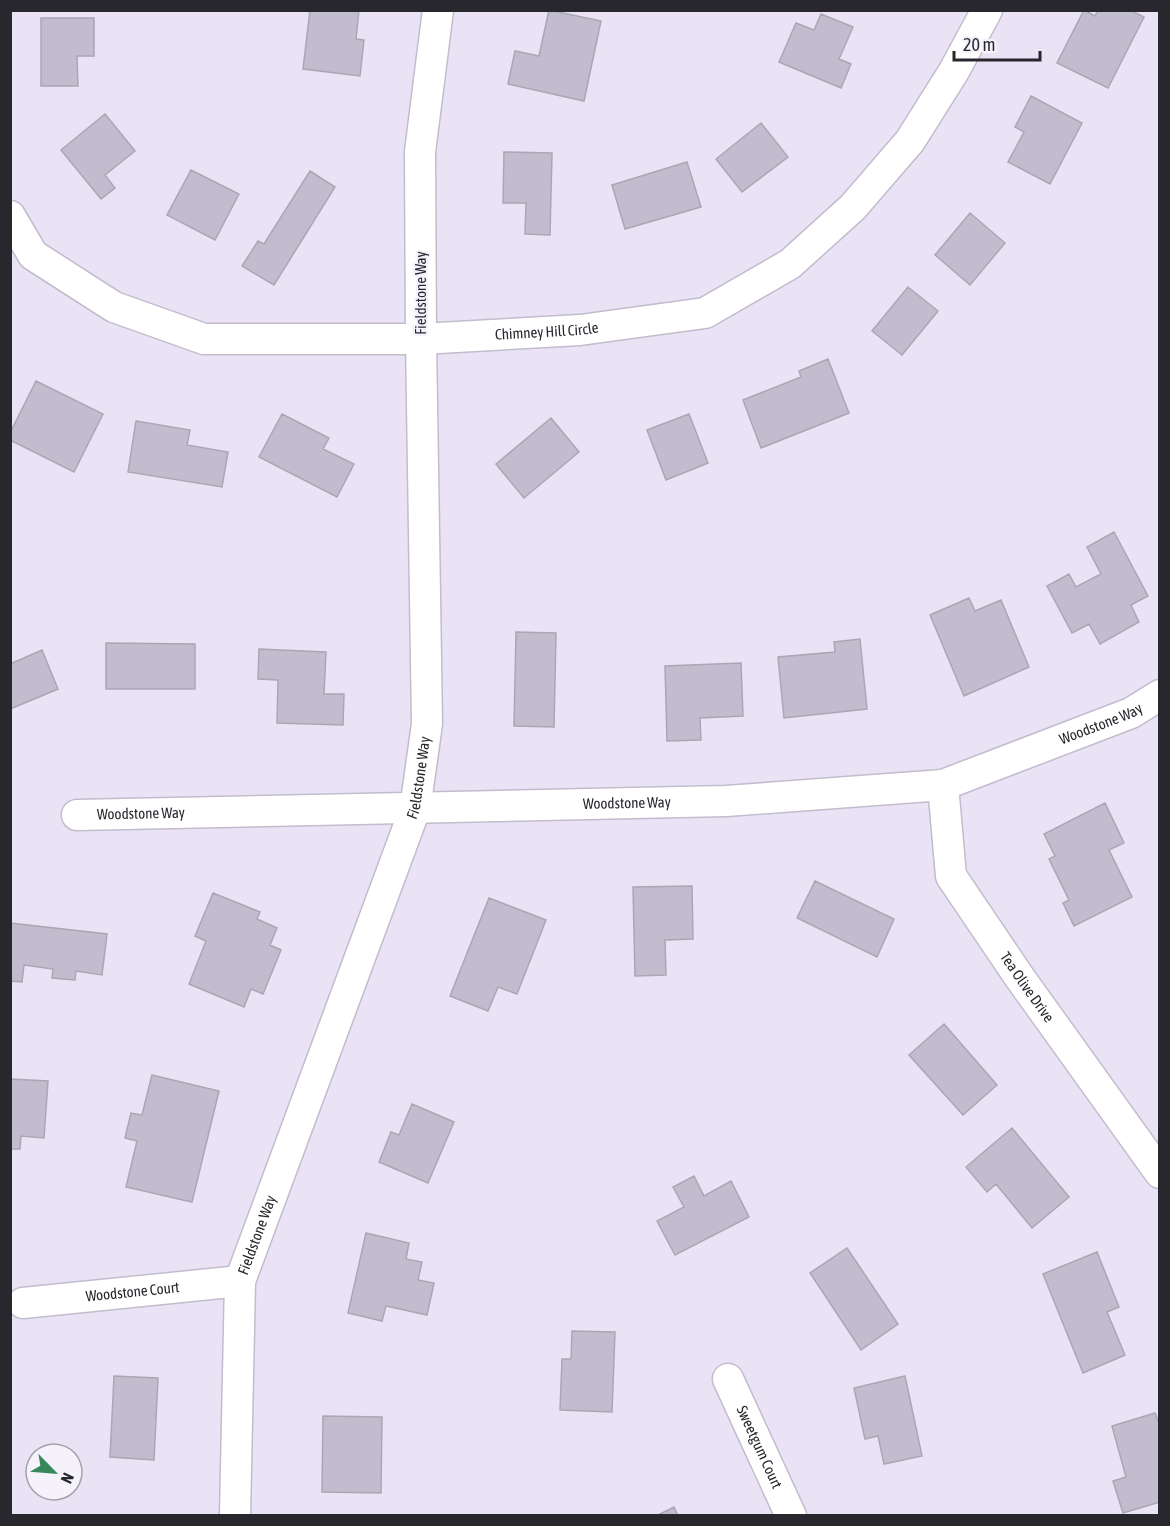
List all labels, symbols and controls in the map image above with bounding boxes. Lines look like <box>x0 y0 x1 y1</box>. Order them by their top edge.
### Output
scale bar <box>954 24 1040 62</box>
text: 20 m <box>963 34 995 55</box>
street label: Fieldstone Way <box>412 251 429 335</box>
street label: Chimney Hill Circle <box>495 319 600 343</box>
street label: Woodstone Way <box>1057 699 1145 748</box>
street label: Fieldstone Way <box>403 735 433 821</box>
street label: Woodstone Way <box>583 793 671 812</box>
street label: Woodstone Way <box>97 804 185 823</box>
street label: Tea Olive Drive <box>997 949 1058 1025</box>
street label: Fieldstone Way <box>234 1193 279 1277</box>
street label: Woodstone Court <box>85 1278 180 1305</box>
street label: Sweetgum Court <box>733 1403 786 1491</box>
north arrow <box>24 1442 84 1502</box>
text: N <box>57 1470 78 1486</box>

